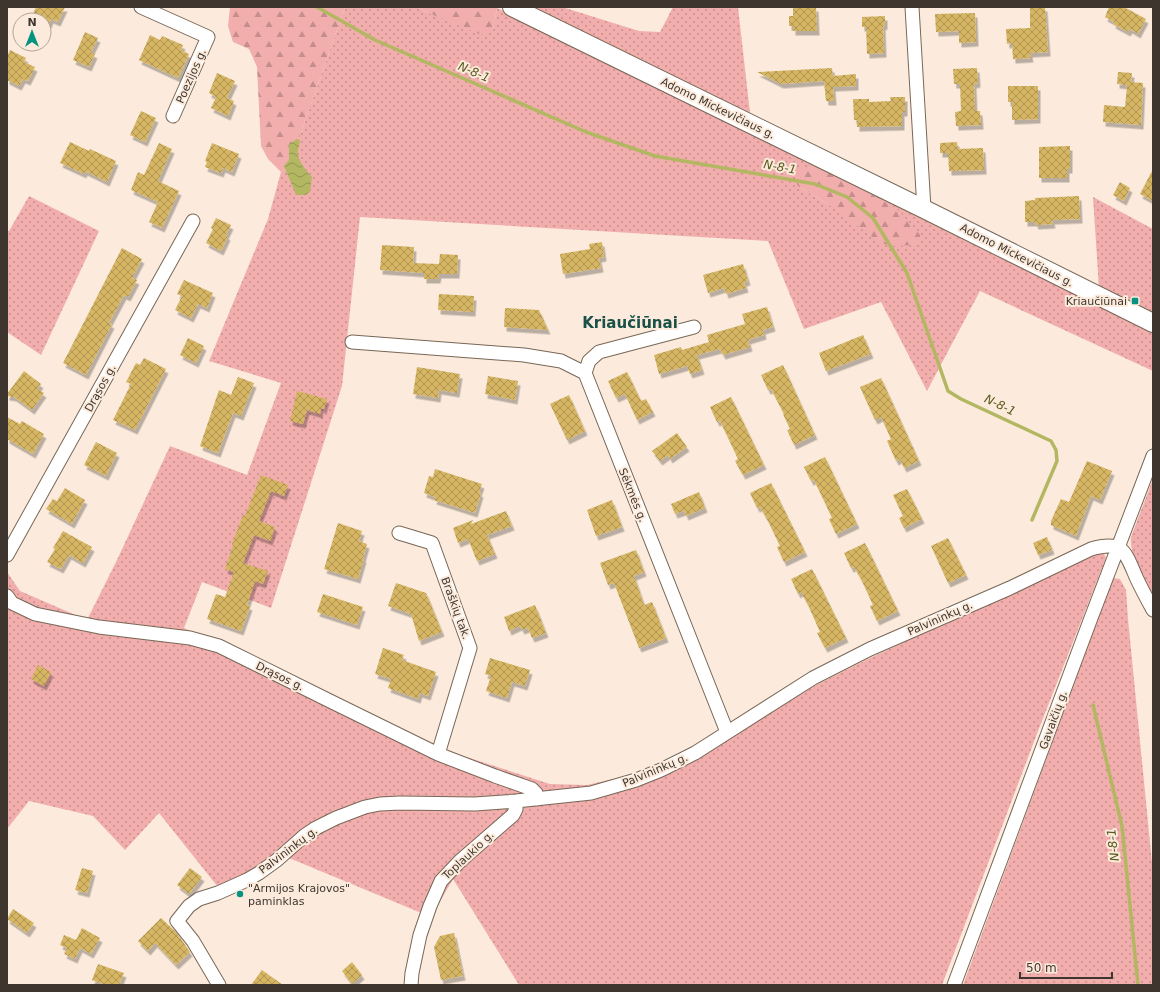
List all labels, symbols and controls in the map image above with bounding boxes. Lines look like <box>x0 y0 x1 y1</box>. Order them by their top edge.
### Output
north arrow <box>12 12 52 52</box>
text: N <box>27 16 37 29</box>
street label: Poezijos g. <box>174 47 209 105</box>
water label: N-8-1 <box>456 59 492 85</box>
street label: Adomo Mickevičiaus g. <box>659 75 777 142</box>
water label: N-8-1 <box>763 157 797 177</box>
street label: Adomo Mickevičiaus g. <box>958 221 1076 290</box>
place label: Kriaučiūnai <box>1066 295 1127 308</box>
marker: Kriaučiūnai <box>1130 296 1140 306</box>
district label: Kriaučiūnai <box>582 314 678 332</box>
street label: Drąsos g. <box>82 362 119 414</box>
water label: N-8-1 <box>982 391 1018 419</box>
street label: Sėkmės g. <box>616 466 649 524</box>
street label: Braškių tak. <box>438 575 473 641</box>
street label: Palvininkų g. <box>906 598 975 639</box>
street label: Drąsos g. <box>254 659 306 694</box>
street label: Gavaičių g. <box>1037 689 1070 751</box>
street label: Palvininkų g. <box>621 751 690 790</box>
street label: Palvininkų g. <box>257 824 320 877</box>
street label: Toplaukio g. <box>439 828 497 883</box>
water label: N-8-1 <box>1104 828 1122 862</box>
place label: "Armijos Krajovos" paminklas <box>248 882 350 908</box>
marker: "Armijos Krajovos" paminklas <box>235 889 245 899</box>
scale bar <box>1020 954 1112 980</box>
text: 50 m <box>1026 961 1057 975</box>

